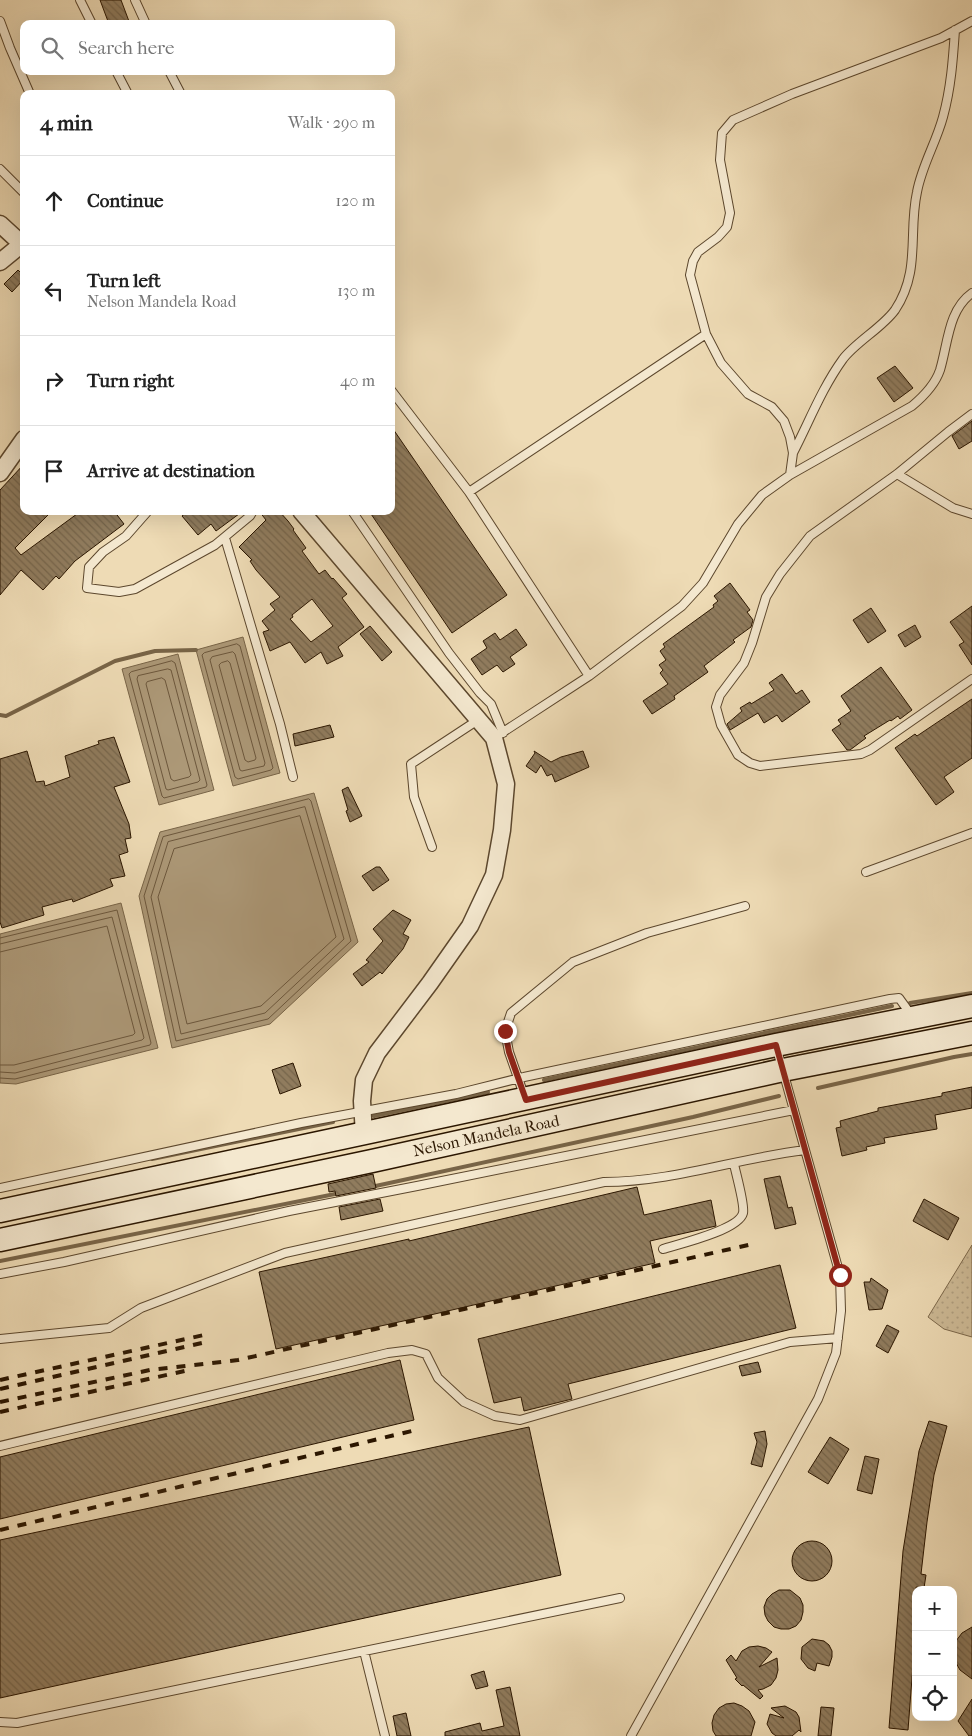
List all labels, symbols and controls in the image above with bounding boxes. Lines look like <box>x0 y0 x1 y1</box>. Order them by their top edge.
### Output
search box <box>20 20 395 75</box>
icon: search <box>38 34 66 62</box>
text: Search here <box>78 37 174 59</box>
text: 4 min <box>40 111 93 135</box>
text: Walk · 290 m <box>288 113 375 132</box>
icon: ahead <box>40 187 68 215</box>
text: Continue <box>87 190 163 212</box>
text: 120 m <box>336 191 375 210</box>
text: Turn left <box>87 270 161 292</box>
icon: left <box>40 277 68 305</box>
text: 130 m <box>337 281 375 300</box>
text: Nelson Mandela Road <box>87 292 236 311</box>
icon: right <box>40 367 68 395</box>
text: Turn right <box>87 370 174 392</box>
text: 40 m <box>340 371 375 390</box>
icon: arrive <box>40 457 68 485</box>
text: Arrive at destination <box>87 460 255 482</box>
route end <box>494 1020 517 1043</box>
street label: Nelson Mandela Road <box>411 1111 561 1160</box>
route start <box>829 1264 852 1287</box>
map controls <box>912 1586 957 1721</box>
button: + <box>912 1586 957 1631</box>
button: − <box>912 1631 957 1676</box>
button: locate <box>912 1676 957 1721</box>

